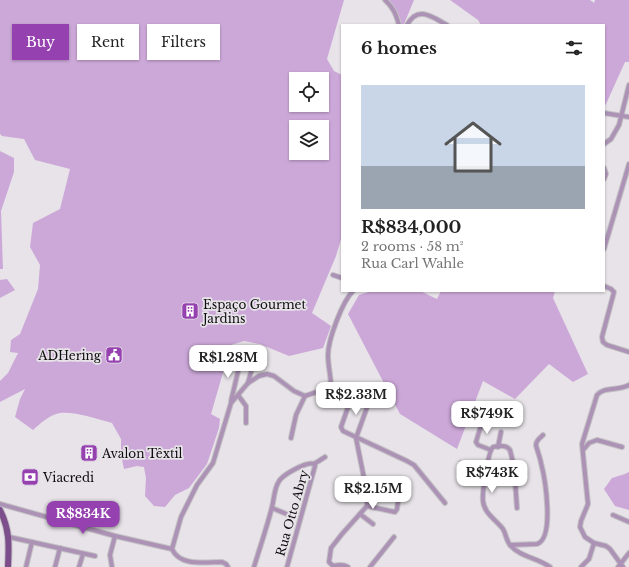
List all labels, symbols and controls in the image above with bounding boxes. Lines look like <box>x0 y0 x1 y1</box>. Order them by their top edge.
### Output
chip: Buy <box>12 24 69 60</box>
chip: Rent <box>77 24 139 60</box>
chip: Filters <box>147 24 220 60</box>
icon: filters <box>563 37 585 59</box>
text: 6 homes <box>361 38 437 59</box>
map controls <box>289 72 329 160</box>
button: locate <box>289 72 329 112</box>
icon: home <box>437 111 509 183</box>
button: layers <box>289 120 329 160</box>
text: R$834,000 <box>361 217 461 238</box>
text: 2 rooms · 58 m² <box>361 238 463 255</box>
text: Rua Carl Wahle <box>361 255 464 272</box>
place label: Espaço Gourmet Jardins <box>201 297 306 326</box>
building icon: Espaço Gourmet Jardins <box>180 301 200 321</box>
public building icon: ADHering <box>104 345 124 365</box>
pin: R$1.28M <box>191 345 265 379</box>
place label: ADHering <box>37 348 102 363</box>
text: R$1.28M <box>198 349 258 366</box>
pin: R$2.33M <box>319 382 393 416</box>
text: R$2.33M <box>325 386 387 403</box>
pin: R$749K <box>454 401 520 435</box>
text: R$749K <box>460 405 514 422</box>
building icon: Avalon Têxtil <box>79 443 99 463</box>
place label: Avalon Têxtil <box>101 446 183 461</box>
pin: R$743K <box>459 460 525 494</box>
text: R$743K <box>465 464 519 481</box>
bank icon: Viacredi <box>20 467 40 487</box>
street label: Rua Otto Abry <box>272 468 312 558</box>
place label: Viacredi <box>42 470 94 485</box>
pin: R$2.15M <box>336 476 410 510</box>
text: R$2.15M <box>343 480 403 497</box>
pin: R$834K <box>50 501 116 535</box>
text: R$834K <box>56 505 110 522</box>

